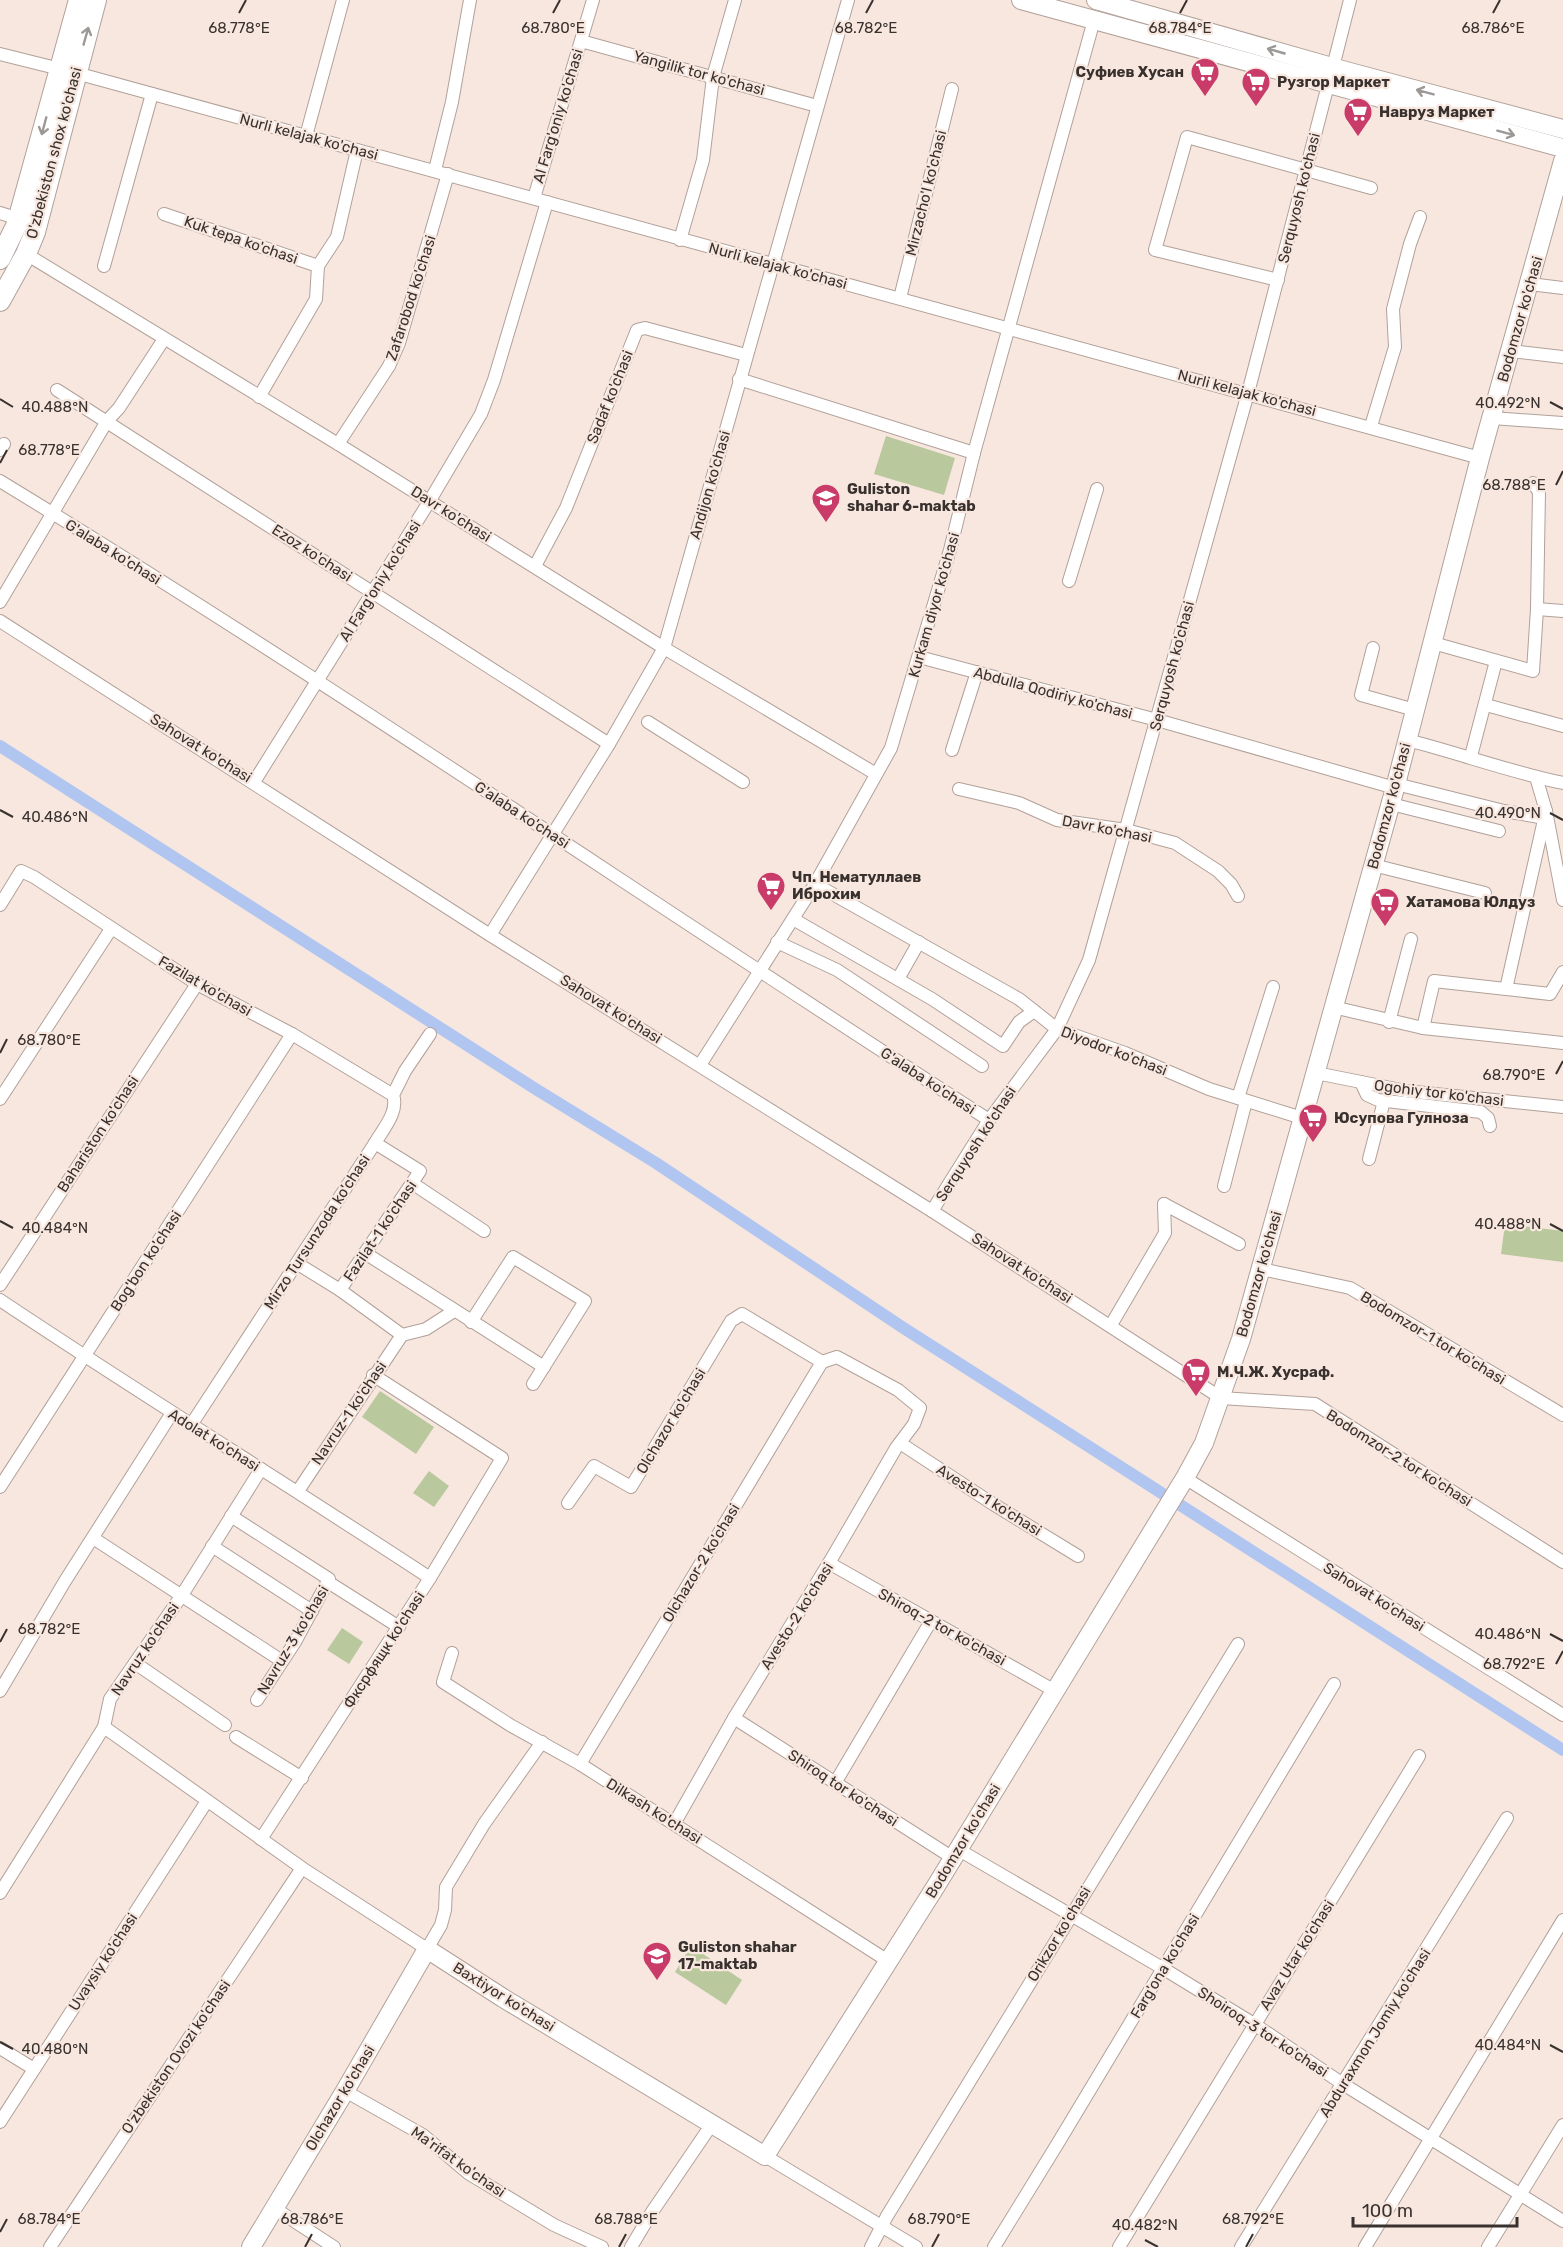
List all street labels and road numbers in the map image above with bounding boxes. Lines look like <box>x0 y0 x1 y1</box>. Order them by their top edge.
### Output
street label: Al Farg'oniy ko'chasi <box>529 47 587 185</box>
street label: Yangilik tor ko'chasi <box>631 47 767 99</box>
street label: O'zbekiston shox ko'chasi <box>22 65 86 241</box>
street label: Nurli kelajak ko'chasi <box>238 110 380 164</box>
street label: Mirzacho'l ko'chasi <box>902 128 950 258</box>
street label: Serquyosh ko'chasi <box>1274 131 1324 265</box>
street label: Kuk tepa ko'chasi <box>182 212 300 268</box>
street label: Zafarobod ko'chasi <box>382 233 440 363</box>
street label: Nurli kelajak ko'chasi <box>707 239 849 293</box>
street label: Bodomzor ko'chasi <box>1493 254 1547 384</box>
street label: Sadaf ko'chasi <box>583 348 637 446</box>
street label: Nurli kelajak ko'chasi <box>1176 366 1318 420</box>
street label: Andijon ko'chasi <box>686 429 734 541</box>
street label: Davr ko'chasi <box>408 482 494 546</box>
street label: G'alaba ko'chasi <box>62 515 164 589</box>
street label: Al Farg'oniy ko'chasi <box>335 517 425 645</box>
street label: Ezoz ko'chasi <box>269 520 355 586</box>
street label: Kurkam diyor ko'chasi <box>905 530 963 680</box>
street label: Serquyosh ko'chasi <box>1146 599 1198 733</box>
street label: Abdulla Qodiriy ko'chasi <box>972 663 1134 723</box>
street label: Sahovat ko'chasi <box>147 710 255 786</box>
street label: Bodomzor ko'chasi <box>1363 741 1415 871</box>
street label: G'alaba ko'chasi <box>471 778 573 852</box>
street label: Davr ko'chasi <box>1061 811 1153 847</box>
street label: Fazilat ko'chasi <box>155 952 255 1020</box>
street label: Sahovat ko'chasi <box>557 971 665 1047</box>
street label: Diyodor ko'chasi <box>1058 1022 1170 1080</box>
street label: G'alaba ko'chasi <box>877 1044 979 1118</box>
street label: Bahariston ko'chasi <box>54 1072 142 1196</box>
street label: Ogohiy tor ko'chasi <box>1373 1076 1505 1110</box>
street label: Serquyosh ko'chasi <box>932 1083 1020 1205</box>
street label: Mirzo Tursunzoda ko'chasi <box>260 1151 374 1313</box>
street label: Fazilat-1 ko'chasi <box>340 1177 420 1285</box>
street label: Bog'bon ko'chasi <box>107 1207 185 1315</box>
street label: Bodomzor ko'chasi <box>1232 1209 1286 1339</box>
street label: Sahovat ko'chasi <box>968 1229 1076 1307</box>
street label: Bodomzor-1 tor ko'chasi <box>1357 1288 1509 1388</box>
street label: Navruz-1 ko'chasi <box>308 1358 390 1468</box>
street label: Olchazor ko'chasi <box>632 1365 710 1477</box>
street label: Adolat ko'chasi <box>165 1405 263 1475</box>
street label: Bodomzor-2 tor ko'chasi <box>1323 1406 1475 1510</box>
street label: Avesto-1 ko'chasi <box>933 1460 1045 1540</box>
street label: Olchazor-2 ko'chasi <box>658 1500 744 1626</box>
street label: Avesto-2 ko'chasi <box>757 1559 837 1673</box>
street label: Sahovat ko'chasi <box>1320 1559 1428 1635</box>
street label: Navruz-3 ko'chasi <box>253 1582 333 1698</box>
street label: Shiroq-2 tor ko'chasi <box>875 1584 1009 1670</box>
street label: Фксрфящк ko'chasi <box>339 1588 429 1712</box>
street label: Navruz ko'chasi <box>107 1599 183 1699</box>
street label: Shiroq tor ko'chasi <box>785 1746 901 1830</box>
street label: Dilkash ko'chasi <box>603 1774 705 1848</box>
street label: Bodomzor ko'chasi <box>922 1781 1004 1901</box>
street label: Orikzor ko'chasi <box>1024 1883 1094 1985</box>
street label: Avaz Utar ko'chasi <box>1256 1897 1338 2013</box>
street label: Uvaysiy ko'chasi <box>65 1910 141 2014</box>
street label: Farg'ona ko'chasi <box>1127 1910 1203 2022</box>
street label: Abduraxmon Jomiy ko'chasi <box>1316 1945 1434 2121</box>
street label: Baxtiyor ko'chasi <box>450 1958 558 2036</box>
street label: O'zbekiston Ovozi ko'chasi <box>118 1977 234 2137</box>
street label: Shoiroq-3 tor ko'chasi <box>1194 1983 1332 2081</box>
street label: Olchazor ko'chasi <box>301 2042 379 2154</box>
street label: Ma'rifat ko'chasi <box>407 2123 509 2201</box>

